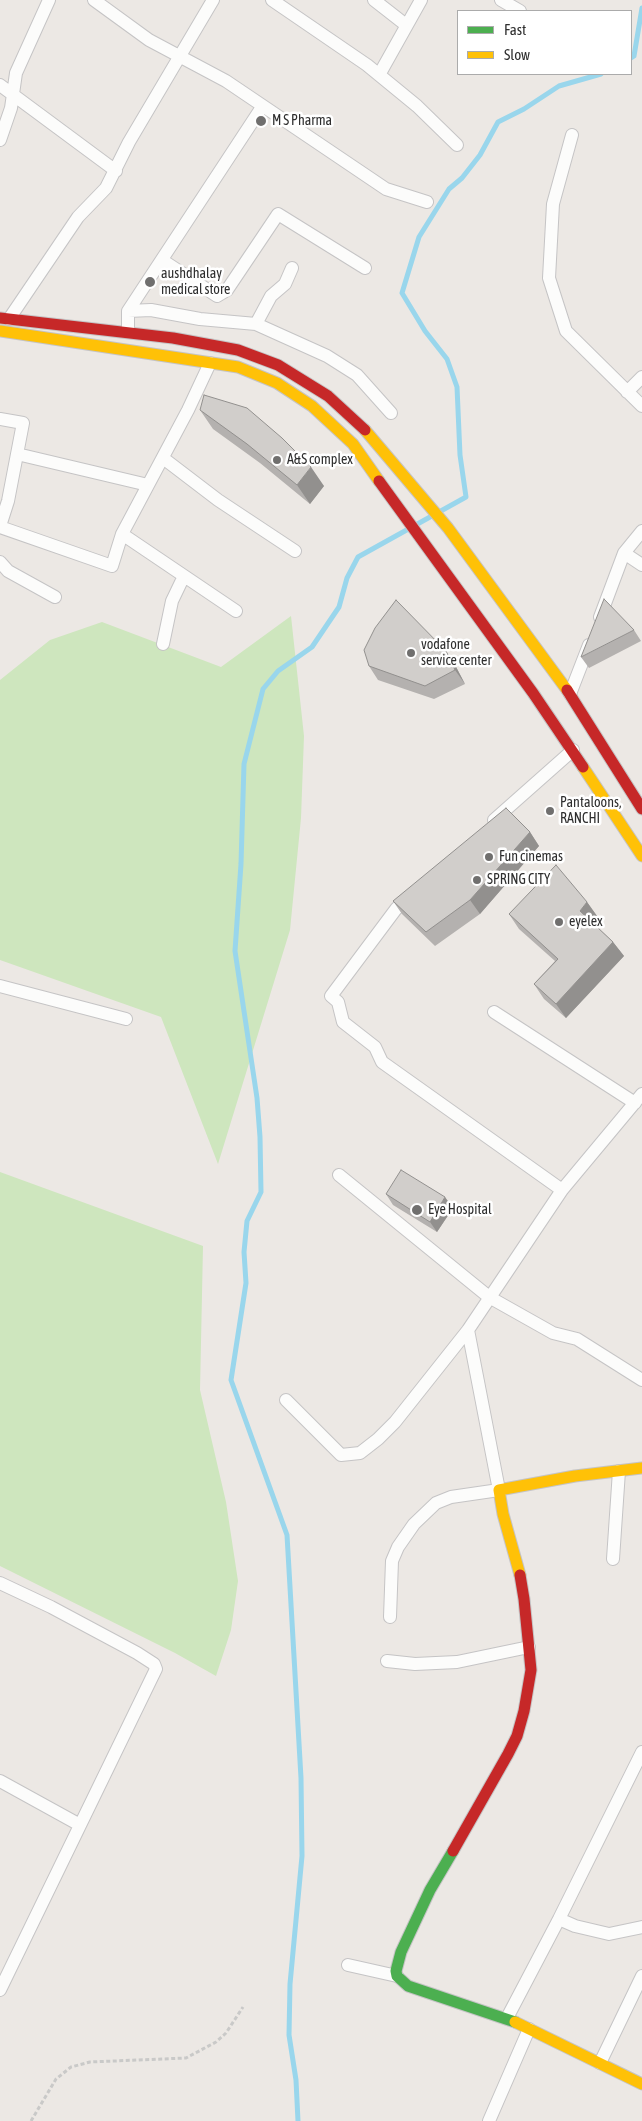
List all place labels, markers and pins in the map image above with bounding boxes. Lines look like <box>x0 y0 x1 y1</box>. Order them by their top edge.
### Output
place label: M S Pharma <box>272 113 332 129</box>
marker: M S Pharma <box>254 114 268 128</box>
place label: aushdhalay medical store <box>161 266 230 298</box>
marker: aushdhalay medical store <box>143 275 157 289</box>
place label: A&S complex <box>287 452 353 468</box>
marker: A&S complex <box>271 454 283 466</box>
place label: vodafone service center <box>421 637 492 670</box>
marker: vodafone service center <box>405 647 417 659</box>
place label: Pantaloons, RANCHI <box>560 795 621 828</box>
marker: Pantaloons, RANCHI <box>544 805 556 817</box>
place label: Fun cinemas <box>499 849 563 865</box>
marker: Fun cinemas <box>483 851 495 863</box>
place label: SPRING CITY <box>487 872 550 888</box>
marker: SPRING CITY <box>471 874 483 886</box>
place label: eyelex <box>569 914 603 930</box>
marker: eyelex <box>553 916 565 928</box>
place label: Eye Hospital <box>428 1202 492 1218</box>
marker: Eye Hospital <box>410 1203 424 1217</box>

